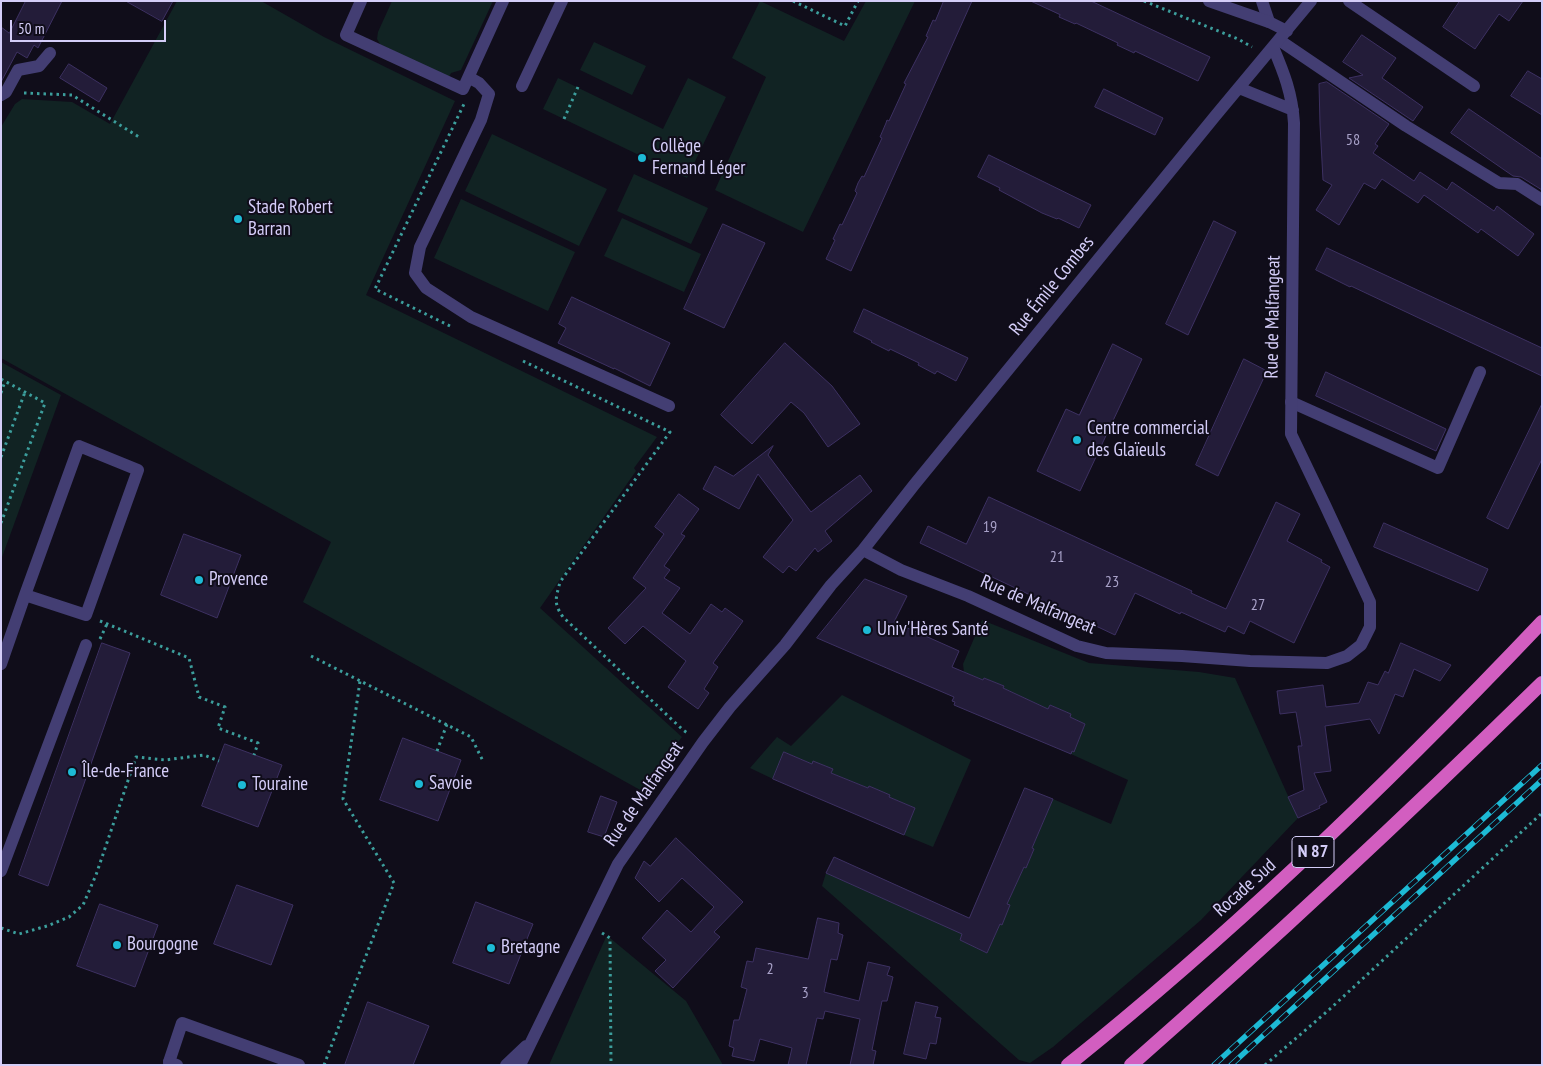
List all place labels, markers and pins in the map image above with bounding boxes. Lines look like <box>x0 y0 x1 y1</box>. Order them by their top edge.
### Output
place label: Collège Fernand Léger <box>652 136 745 180</box>
marker: Collège Fernand Léger <box>636 152 648 164</box>
place label: Stade Robert Barran <box>248 197 333 241</box>
marker: Stade Robert Barran <box>232 213 244 225</box>
place label: Centre commercial des Glaïeuls <box>1087 418 1209 462</box>
marker: Centre commercial des Glaïeuls <box>1071 434 1083 446</box>
place label: Provence <box>209 569 268 591</box>
marker: Provence <box>193 574 205 586</box>
place label: Univ'Hères Santé <box>877 619 989 641</box>
marker: Univ'Hères Santé <box>861 624 873 636</box>
place label: Île-de-France <box>82 761 169 783</box>
marker: Île-de-France <box>66 766 78 778</box>
place label: Savoie <box>429 773 472 795</box>
place label: Touraine <box>252 774 308 796</box>
marker: Savoie <box>413 778 425 790</box>
marker: Touraine <box>236 779 248 791</box>
place label: Bourgogne <box>127 934 198 956</box>
place label: Bretagne <box>501 937 560 959</box>
marker: Bourgogne <box>111 939 123 951</box>
marker: Bretagne <box>485 942 497 954</box>

